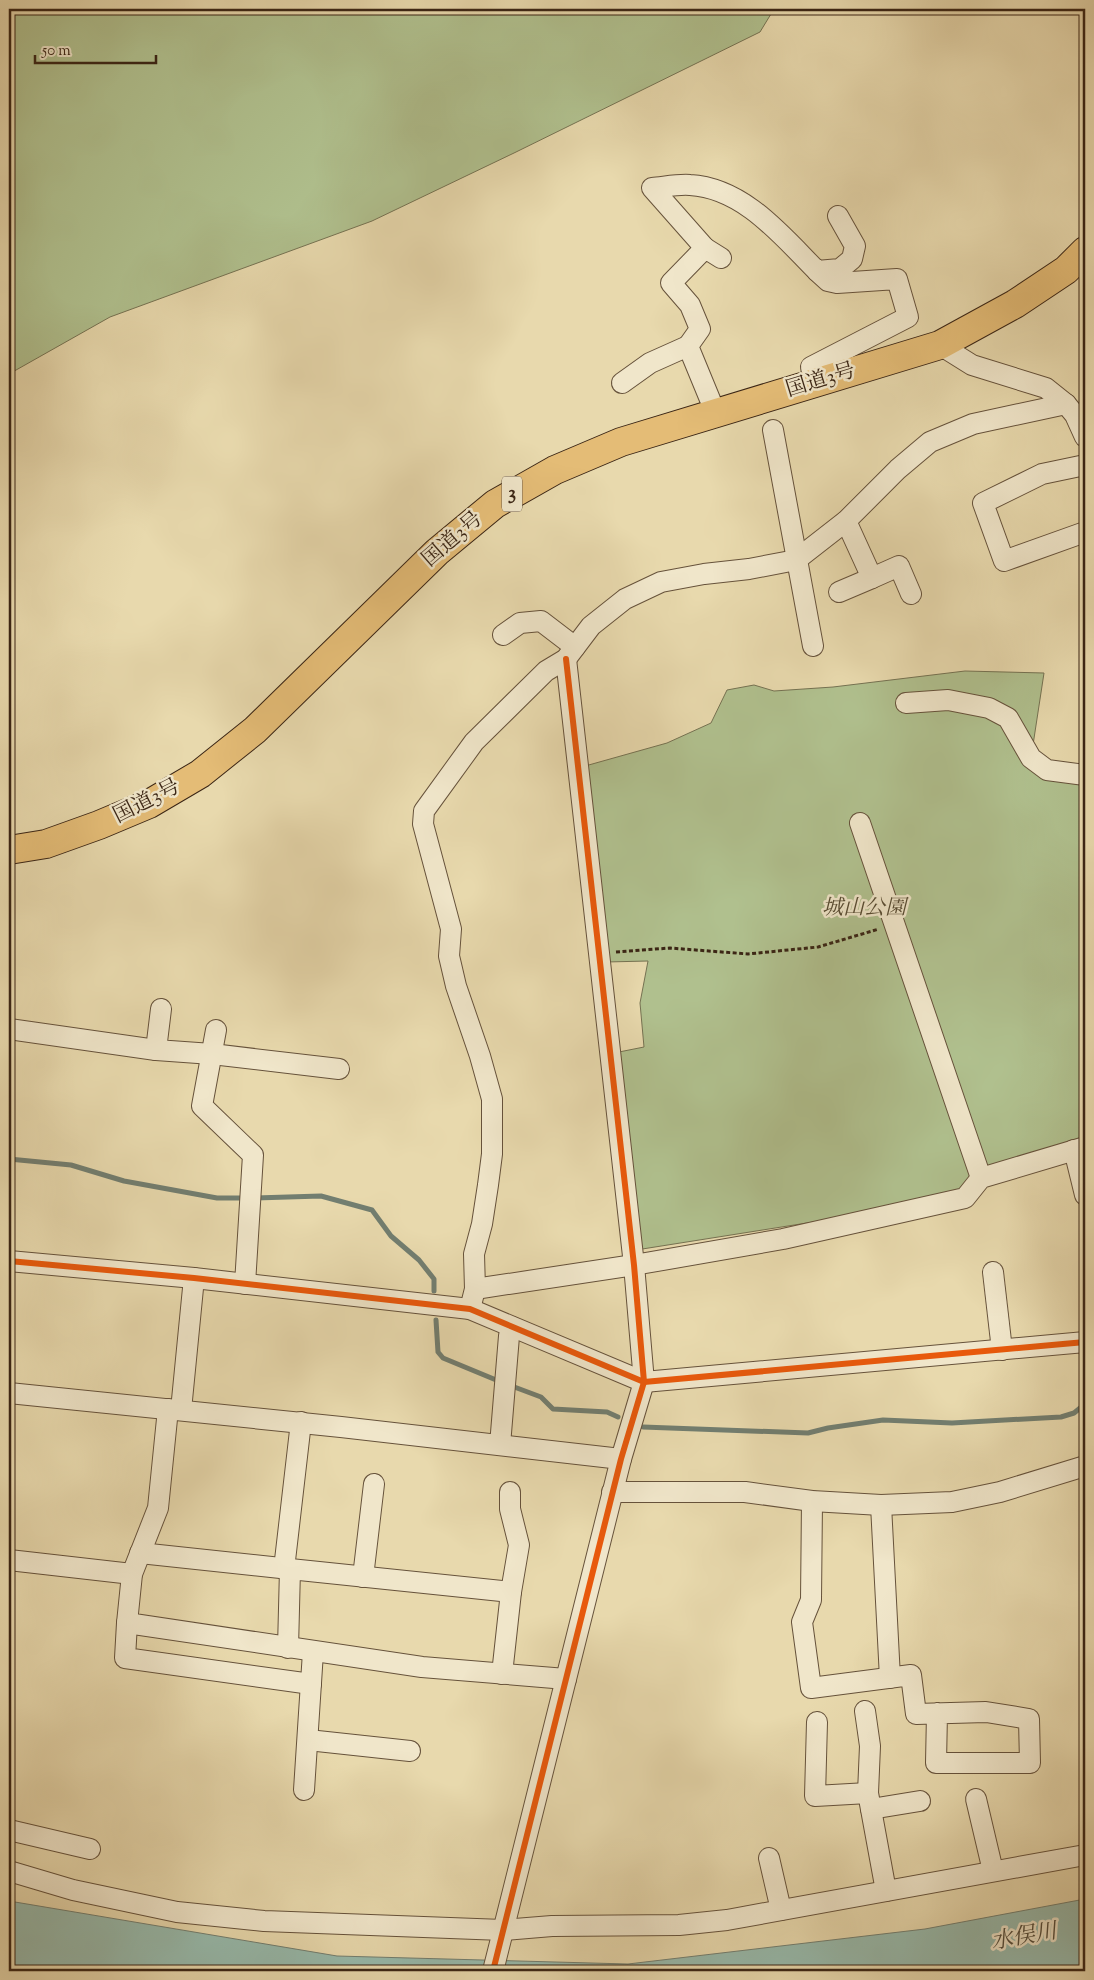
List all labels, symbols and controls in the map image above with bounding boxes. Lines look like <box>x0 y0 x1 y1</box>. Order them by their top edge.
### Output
scale bar <box>35 32 156 64</box>
text: 50 m <box>41 41 71 62</box>
street label: 国道3号 <box>782 356 860 406</box>
road number: 3 <box>502 476 522 512</box>
street label: 国道3号 <box>416 505 490 575</box>
street label: 国道3号 <box>108 772 186 832</box>
park label: 城山公園 <box>822 894 909 924</box>
water label: 水俣川 <box>989 1916 1061 1959</box>

